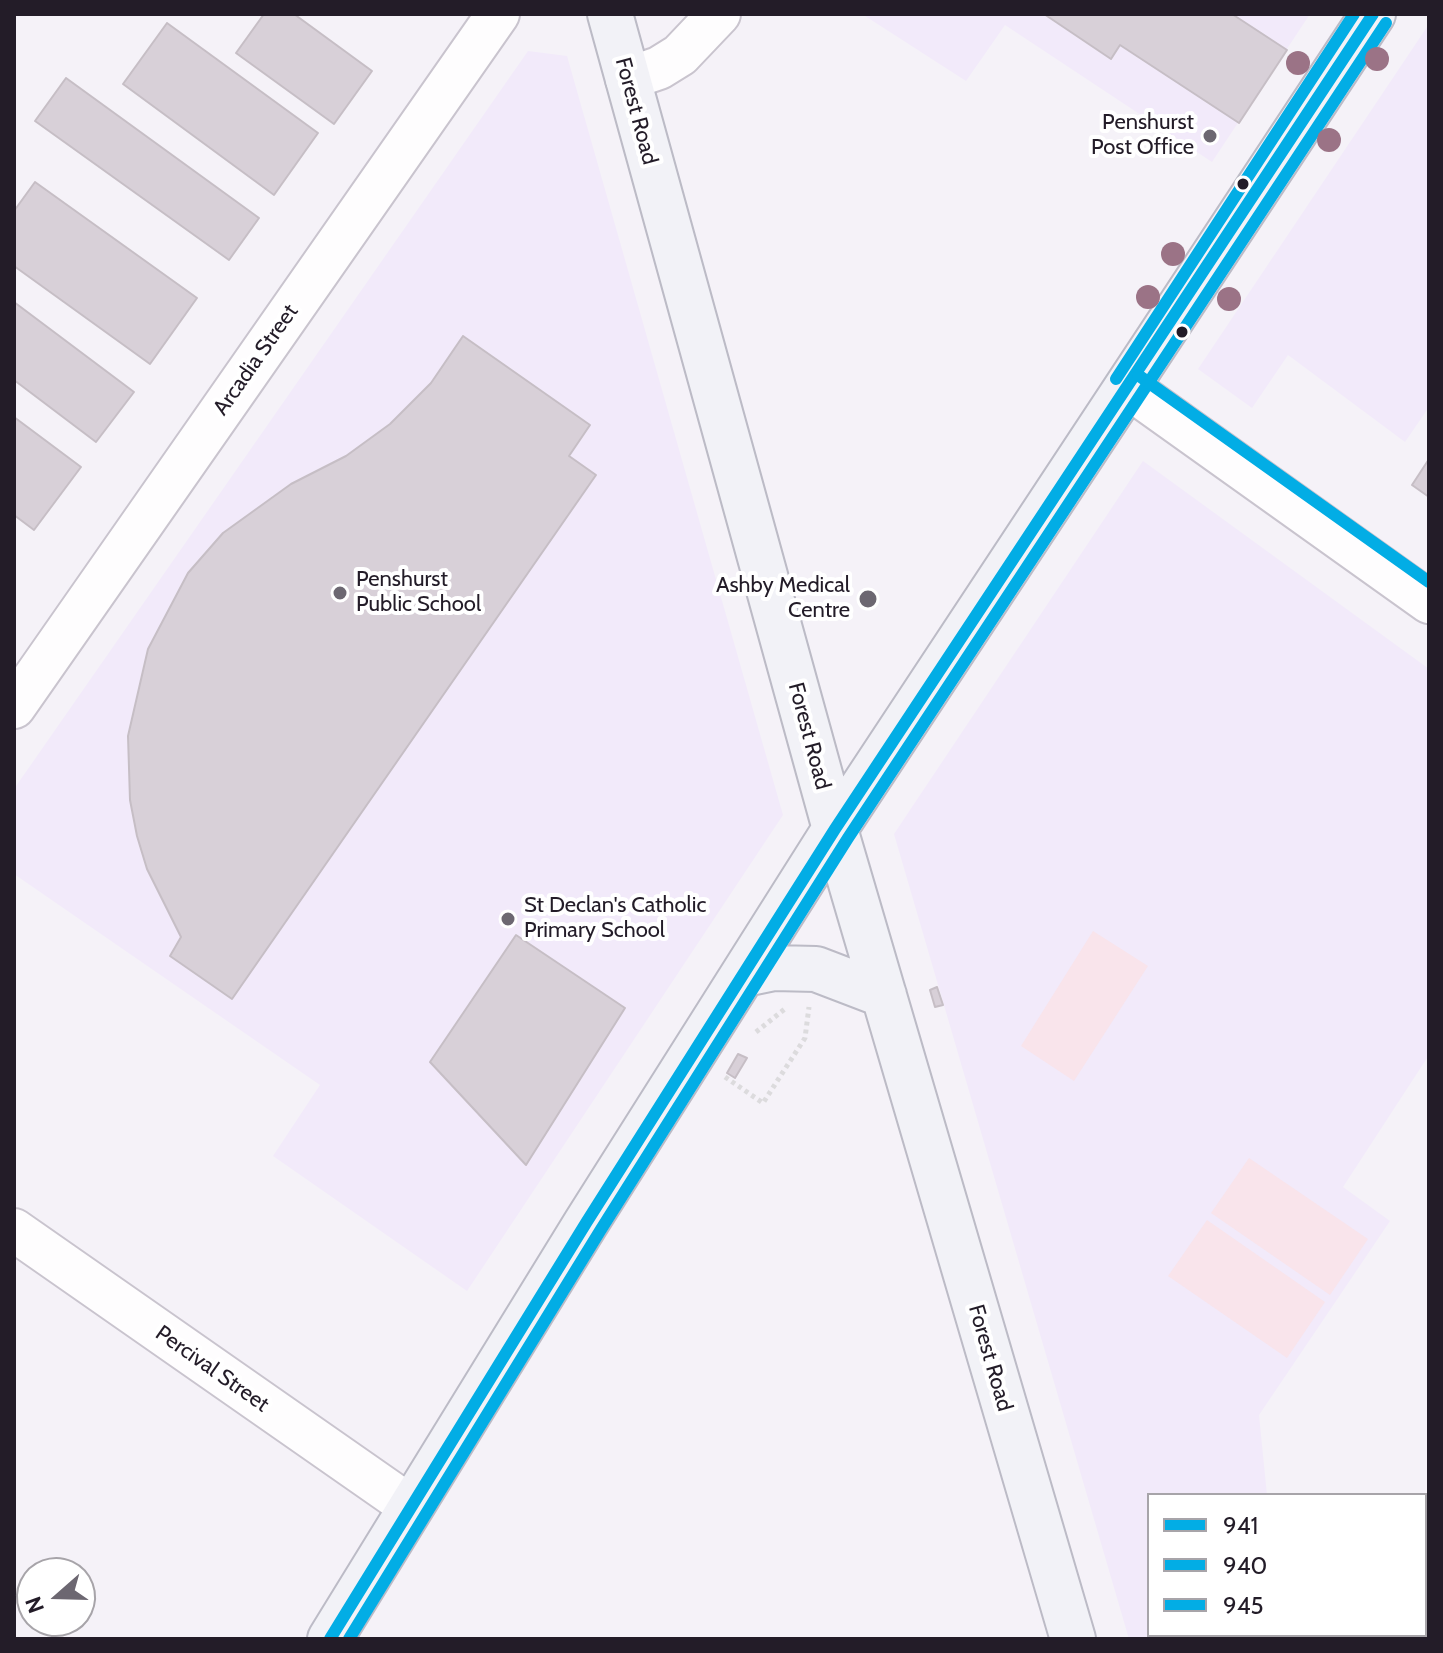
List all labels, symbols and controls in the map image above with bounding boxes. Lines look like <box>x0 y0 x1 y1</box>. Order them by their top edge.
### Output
street label: Forest Road <box>609 55 663 167</box>
place label: Penshurst Post Office <box>1091 110 1194 162</box>
marker: Penshurst Post Office <box>1201 127 1219 145</box>
unlabelled marker <box>1235 176 1251 192</box>
street label: Arcadia Street <box>208 299 304 421</box>
unlabelled marker <box>1174 324 1190 340</box>
place label: Penshurst Public School <box>356 567 481 618</box>
place label: Ashby Medical Centre <box>716 573 850 624</box>
marker: Penshurst Public School <box>331 584 349 602</box>
marker: Ashby Medical Centre <box>857 588 879 610</box>
street label: Forest Road <box>782 680 836 792</box>
place label: St Declan's Catholic Primary School <box>524 893 706 944</box>
marker: St Declan's Catholic Primary School <box>499 910 517 928</box>
street label: Forest Road <box>962 1302 1018 1414</box>
street label: Percival Street <box>150 1320 274 1418</box>
legend <box>1147 1493 1427 1637</box>
text: 941 <box>1223 1511 1258 1540</box>
text: 940 <box>1223 1551 1267 1580</box>
north arrow <box>16 1557 96 1637</box>
text: 945 <box>1223 1591 1264 1620</box>
text: N <box>20 1593 50 1617</box>

